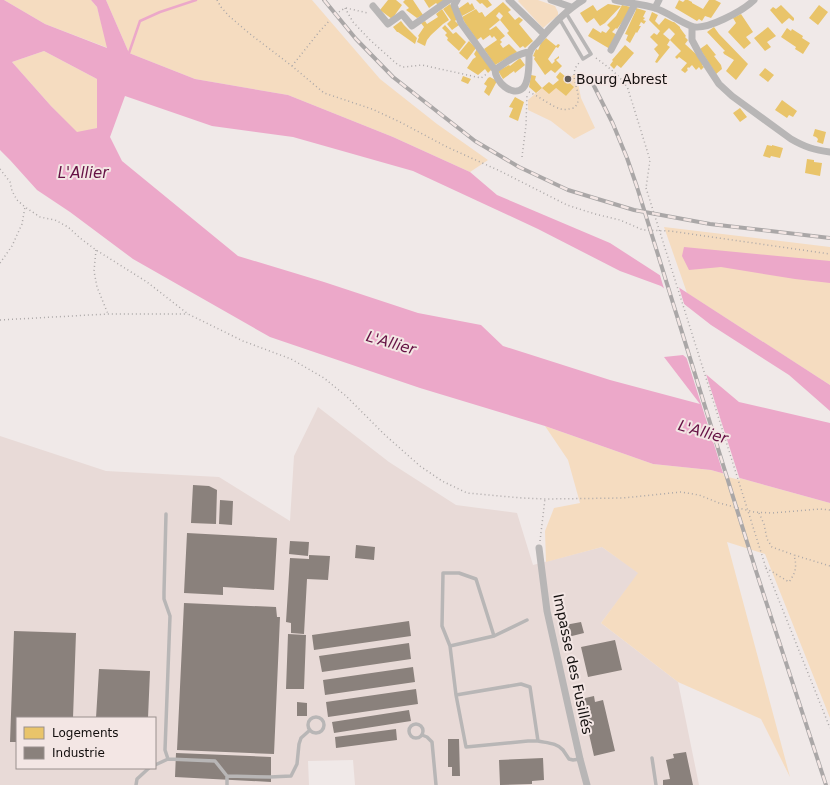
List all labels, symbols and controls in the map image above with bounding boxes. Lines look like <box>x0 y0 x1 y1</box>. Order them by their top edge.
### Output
place label: Bourg Abrest <box>576 71 668 87</box>
marker: Bourg Abrest <box>563 74 573 84</box>
water label: L'Allier <box>58 164 109 182</box>
water label: L'Allier <box>364 327 419 359</box>
water label: L'Allier <box>676 416 731 448</box>
street label: Impasse des Fusillés <box>550 592 596 736</box>
legend <box>16 717 156 769</box>
text: Logements <box>52 726 118 740</box>
text: Industrie <box>52 746 105 760</box>

